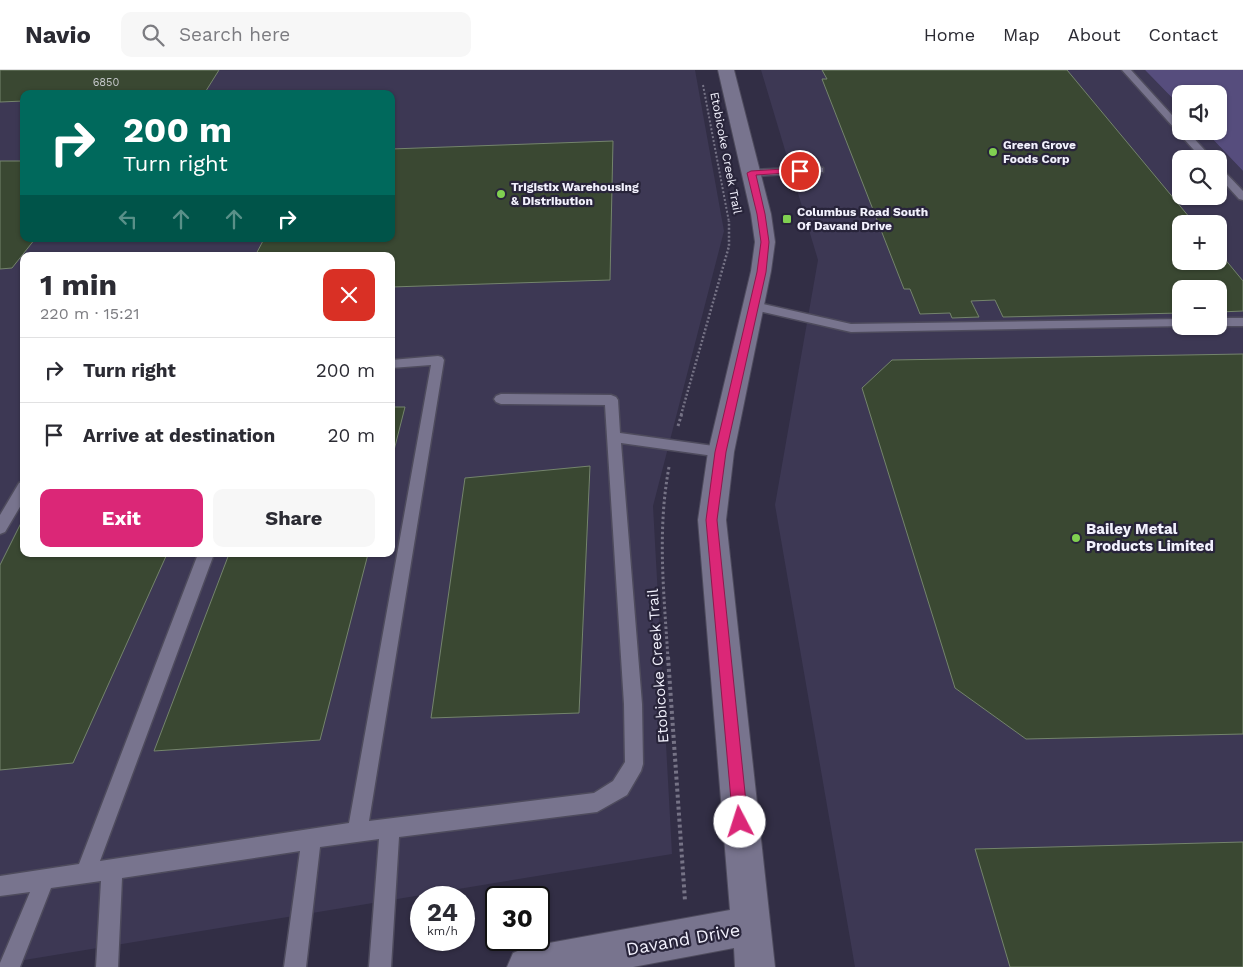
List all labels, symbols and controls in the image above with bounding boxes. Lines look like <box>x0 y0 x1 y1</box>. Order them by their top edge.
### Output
search box <box>121 12 471 57</box>
text: Navio <box>25 21 91 49</box>
icon: search <box>139 21 167 49</box>
text: Search here <box>179 23 290 46</box>
text: Home <box>924 24 975 45</box>
text: Map <box>1003 24 1040 45</box>
text: About <box>1068 24 1120 45</box>
text: Contact <box>1148 24 1218 45</box>
house number: 6850 <box>93 76 120 89</box>
map controls <box>1172 85 1227 335</box>
button: sound <box>1172 85 1227 140</box>
street label: Etobicoke Creek Trail <box>707 91 745 215</box>
text: 200 m <box>123 109 232 151</box>
icon: right <box>40 110 105 175</box>
place label: Green Grove Foods Corp <box>1003 138 1076 166</box>
marker: Green Grove Foods Corp <box>987 146 999 158</box>
pin <box>779 150 821 192</box>
button: search <box>1172 150 1227 205</box>
text: Turn right <box>123 151 228 176</box>
icon: arrive <box>786 157 814 185</box>
place label: Trigistix Warehousing & Distribution <box>511 180 639 208</box>
marker: Trigistix Warehousing & Distribution <box>495 188 507 200</box>
icon: left <box>114 205 142 233</box>
icon: ahead <box>167 205 195 233</box>
icon: ahead <box>220 205 248 233</box>
icon: right <box>273 205 301 233</box>
place label: Columbus Road South Of Davand Drive <box>797 205 928 233</box>
marker: Columbus Road South Of Davand Drive <box>781 213 793 225</box>
button: + <box>1172 215 1227 270</box>
text: 1 min <box>40 267 117 302</box>
button: close <box>323 269 375 321</box>
button: − <box>1172 280 1227 335</box>
text: 220 m · 15:21 <box>40 304 139 323</box>
icon: right <box>40 356 68 384</box>
text: Turn right <box>83 359 176 382</box>
text: 200 m <box>316 359 375 382</box>
icon: arrive <box>40 421 68 449</box>
text: Arrive at destination <box>83 424 275 447</box>
text: 20 m <box>328 424 375 447</box>
button: Exit <box>40 489 203 547</box>
button: Share <box>213 489 375 547</box>
place label: Bailey Metal Products Limited <box>1086 520 1214 555</box>
marker: Bailey Metal Products Limited <box>1070 532 1082 544</box>
street label: Etobicoke Creek Trail <box>644 588 672 744</box>
position arrow <box>713 795 765 847</box>
speed limit sign: 30 <box>485 886 550 951</box>
text: 24 <box>427 898 458 927</box>
street label: Davand Drive <box>624 919 742 959</box>
text: km/h <box>427 924 458 938</box>

